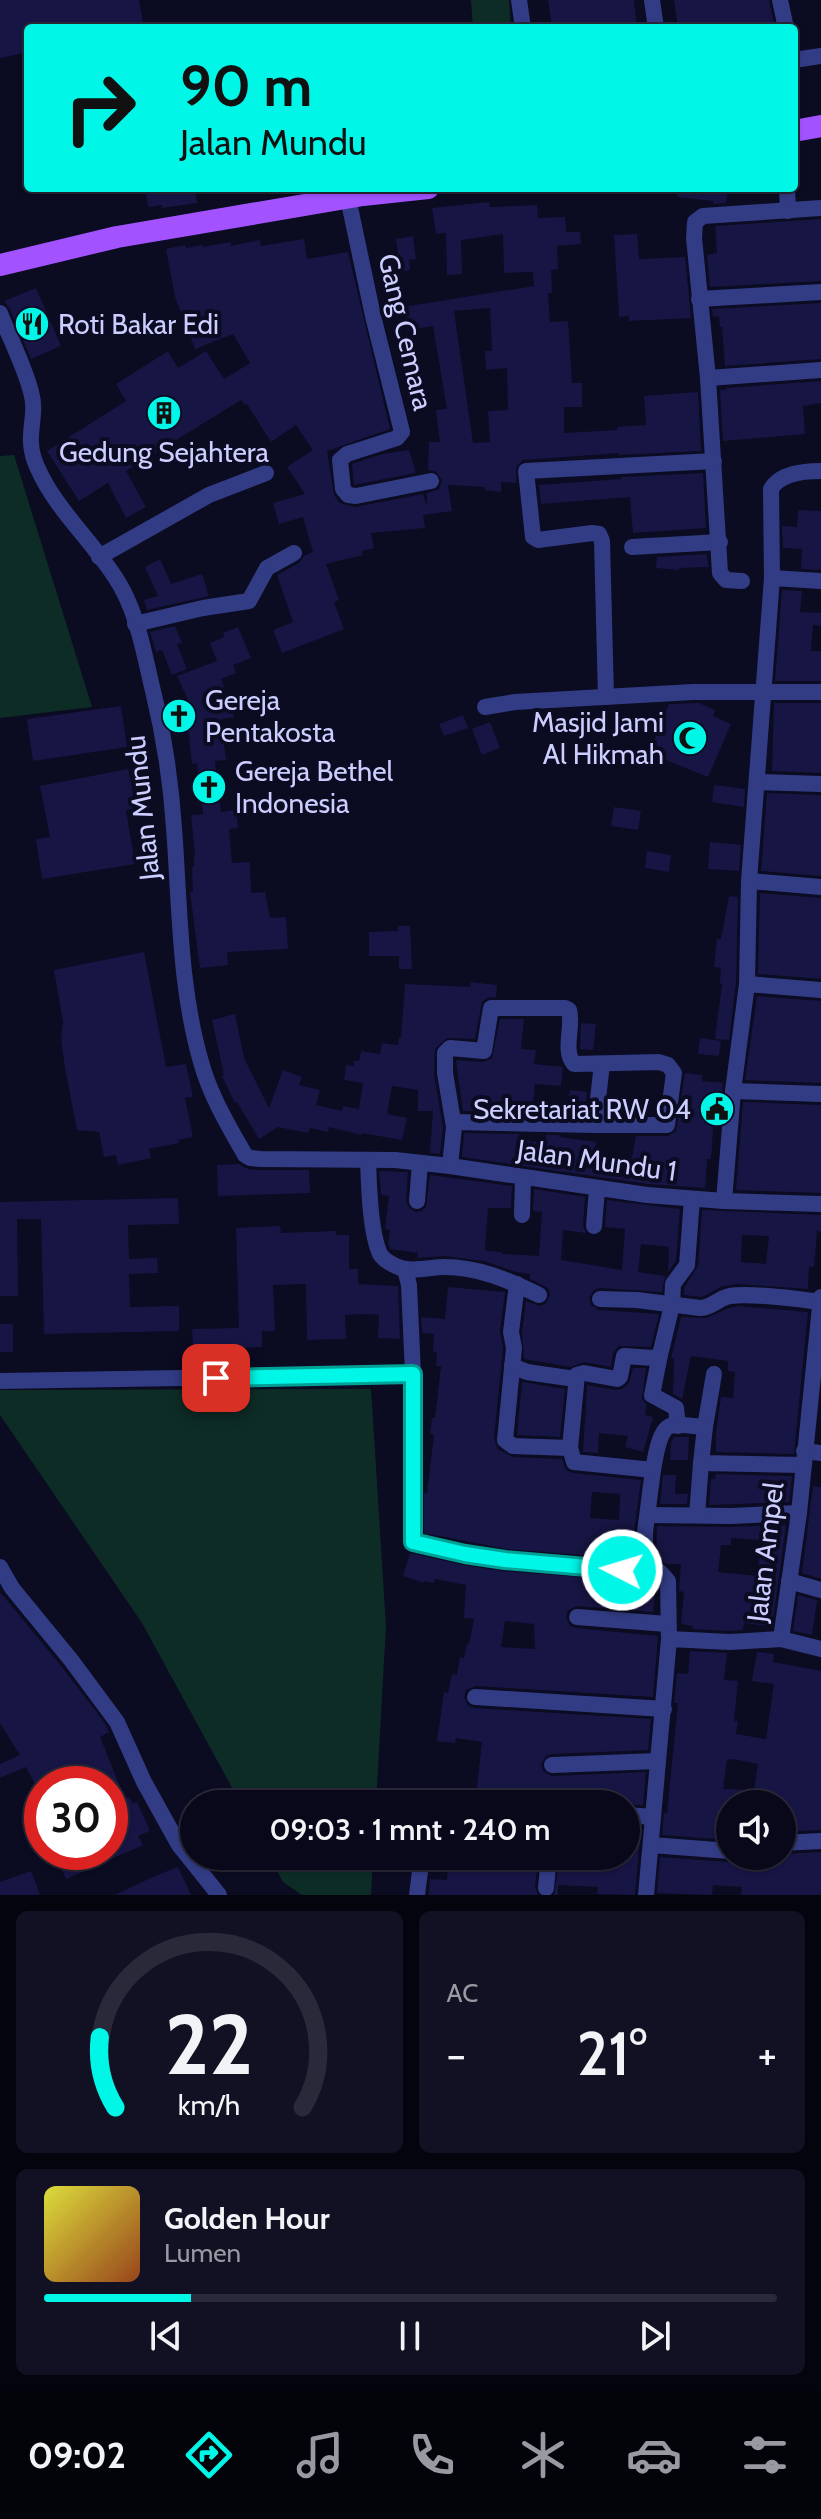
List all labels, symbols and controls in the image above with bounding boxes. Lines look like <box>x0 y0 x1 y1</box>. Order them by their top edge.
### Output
text: 90 m <box>180 52 312 120</box>
icon: right <box>48 56 152 160</box>
text: Jalan Mundu <box>180 120 367 164</box>
street label: Gang Cemara <box>372 251 441 414</box>
restaurant icon: Roti Bakar Edi <box>13 305 51 343</box>
place label: Roti Bakar Edi <box>58 307 219 341</box>
building icon: Gedung Sejahtera <box>145 394 183 432</box>
place label: Gedung Sejahtera <box>59 435 270 469</box>
place label: Gereja Pentakosta <box>205 683 336 749</box>
church icon: Gereja Pentakosta <box>160 697 198 735</box>
place label: Masjid Jami Al Hikmah <box>532 705 664 771</box>
mosque icon: Masjid Jami Al Hikmah <box>671 719 709 757</box>
street label: Jalan Mundu <box>118 734 167 883</box>
place label: Gereja Bethel Indonesia <box>235 754 394 820</box>
church icon: Gereja Bethel Indonesia <box>190 768 228 806</box>
public building icon: Sekretariat RW 04 <box>698 1090 736 1128</box>
place label: Sekretariat RW 04 <box>473 1092 691 1126</box>
street label: Jalan Mundu 1 <box>514 1132 679 1188</box>
pin <box>182 1344 250 1412</box>
icon: arrive <box>194 1356 238 1400</box>
street label: Jalan Ampel <box>739 1480 790 1625</box>
position arrow <box>580 1528 664 1612</box>
speed limit sign: 30 <box>24 1766 128 1870</box>
map controls <box>716 1790 796 1870</box>
button: sound <box>716 1790 796 1870</box>
text: 09:03 · 1 mnt · 240 m <box>269 1811 551 1848</box>
text: AC <box>447 1977 478 2009</box>
text: 22 <box>165 1994 253 2095</box>
text: 21° <box>577 2017 647 2090</box>
text: − <box>447 2028 466 2081</box>
text: + <box>758 2028 777 2081</box>
text: km/h <box>178 2087 241 2122</box>
text: Golden Hour <box>164 2200 330 2237</box>
text: Lumen <box>164 2237 241 2269</box>
icon: previous <box>144 2314 188 2358</box>
icon: pause <box>388 2314 432 2358</box>
icon: next <box>633 2314 677 2358</box>
icon: directions <box>181 2427 237 2483</box>
icon: music <box>292 2427 348 2483</box>
icon: phone <box>404 2427 460 2483</box>
icon: climate <box>515 2427 571 2483</box>
icon: car <box>626 2427 682 2483</box>
icon: filters <box>737 2427 793 2483</box>
text: 09:02 <box>28 2433 126 2477</box>

